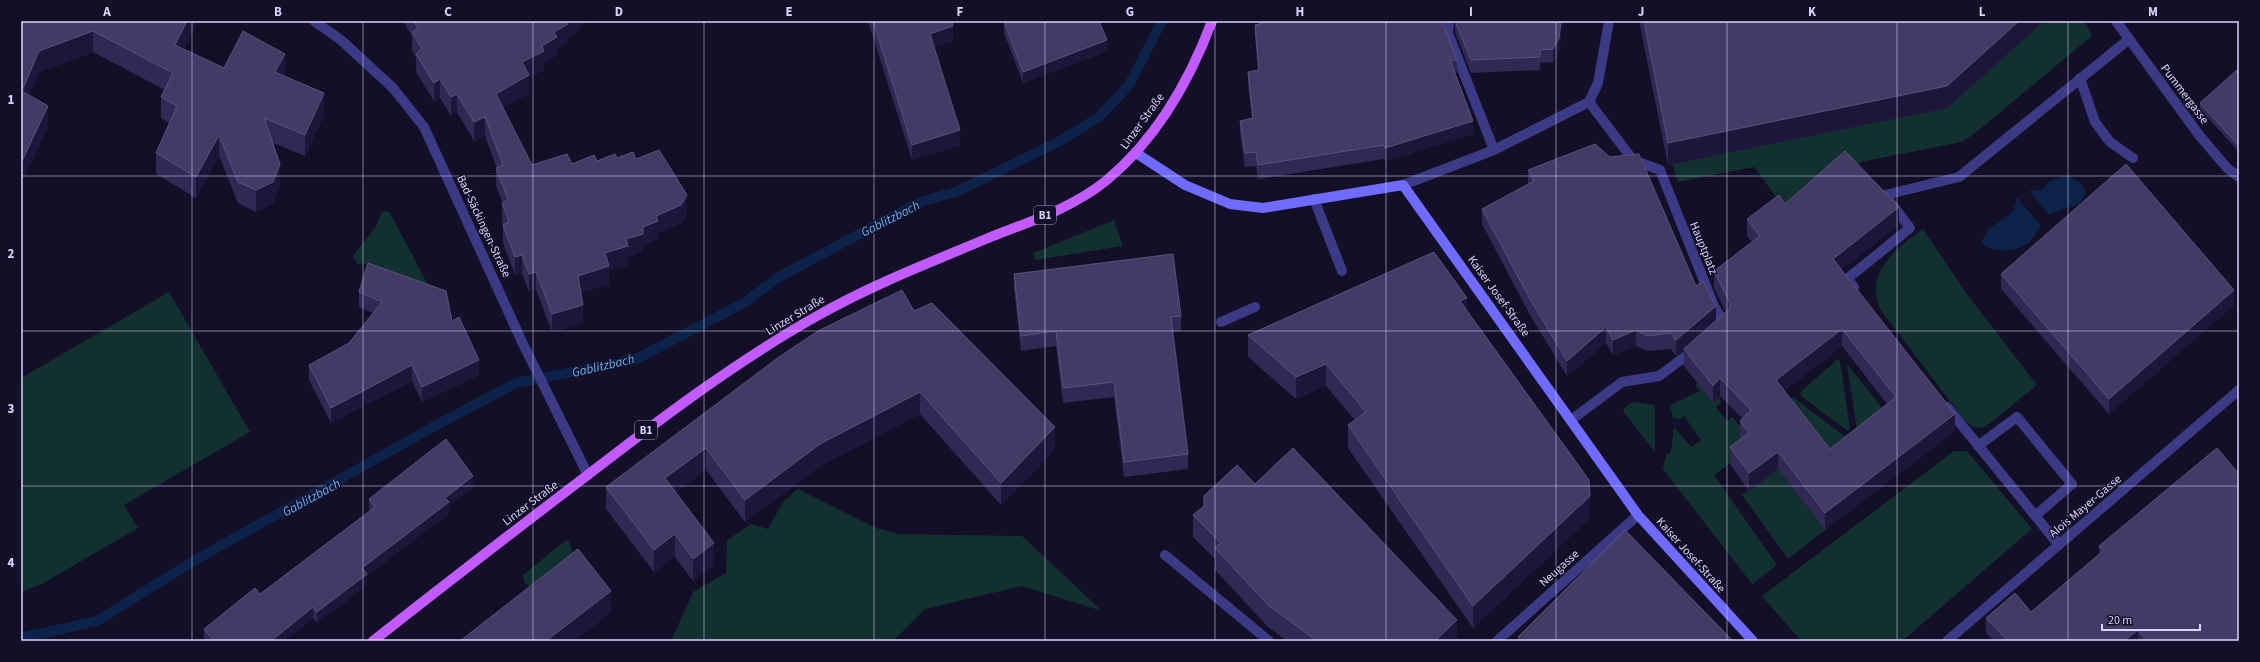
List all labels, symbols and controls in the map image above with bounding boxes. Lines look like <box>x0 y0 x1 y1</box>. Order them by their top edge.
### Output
text: A <box>102 3 111 21</box>
text: B <box>274 3 282 21</box>
text: C <box>444 3 452 21</box>
text: D <box>615 3 623 21</box>
text: E <box>785 3 793 21</box>
text: F <box>957 3 964 21</box>
text: G <box>1126 3 1134 21</box>
text: H <box>1296 3 1304 21</box>
text: I <box>1469 3 1473 21</box>
text: J <box>1638 3 1644 21</box>
text: K <box>1808 3 1817 21</box>
text: L <box>1979 3 1986 21</box>
text: M <box>2148 3 2158 21</box>
street label: Pummergasse <box>2156 61 2213 128</box>
street label: Linzer Straße <box>1116 90 1169 153</box>
text: 1 <box>8 91 15 109</box>
street label: Bad-Säckingen-Straße <box>452 172 515 280</box>
water label: Gablitzbach <box>858 196 923 241</box>
road number: B1 <box>1034 206 1056 224</box>
street label: Hauptplatz <box>1685 219 1722 277</box>
text: 2 <box>8 245 15 263</box>
street label: Kaiser Josef-Straße <box>1463 252 1534 340</box>
street label: Linzer Straße <box>763 291 828 340</box>
water label: Gablitzbach <box>570 350 637 382</box>
text: 3 <box>8 400 15 418</box>
road number: B1 <box>635 421 657 439</box>
street label: Alois Mayer-Gasse <box>2045 471 2125 542</box>
water label: Gablitzbach <box>279 474 344 521</box>
street label: Linzer Straße <box>499 477 562 530</box>
street label: Kaiser Josef-Straße <box>1652 514 1729 597</box>
street label: Neugasse <box>1536 546 1583 591</box>
text: 4 <box>8 554 15 572</box>
scale bar <box>2102 606 2200 632</box>
text: 20 m <box>2108 612 2132 629</box>

